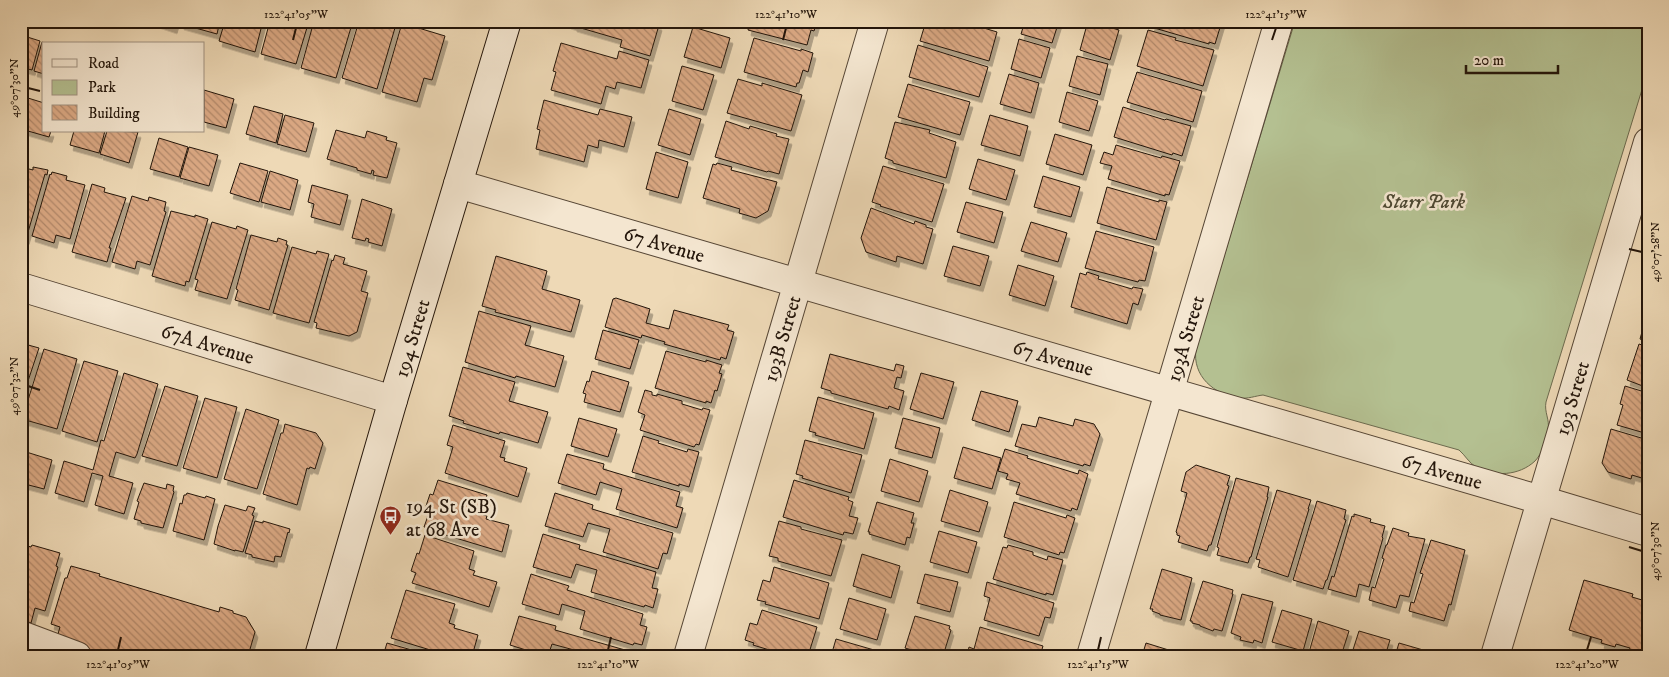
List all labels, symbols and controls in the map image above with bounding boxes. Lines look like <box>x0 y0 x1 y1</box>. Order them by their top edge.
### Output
text: 122°41'05"W <box>264 7 329 22</box>
text: 122°41'10"W <box>755 7 818 22</box>
text: 122°41'15"W <box>1245 7 1308 22</box>
legend <box>42 42 205 132</box>
scale bar <box>1466 42 1559 74</box>
text: 20 m <box>1474 51 1504 70</box>
text: Road <box>88 54 120 73</box>
text: 49°07'30"N <box>7 58 22 118</box>
text: Park <box>88 78 117 97</box>
text: Building <box>88 104 140 123</box>
park label: Starr Park <box>1382 190 1466 215</box>
street label: 67 Avenue <box>621 222 707 269</box>
text: 49°07'28"N <box>1648 222 1663 282</box>
street label: 193B Street <box>758 293 808 385</box>
street label: 193A Street <box>1162 293 1211 385</box>
street label: 194 Street <box>389 297 437 381</box>
street label: 67A Avenue <box>158 319 257 371</box>
street label: 67 Avenue <box>1009 335 1096 383</box>
text: 49°07'32"N <box>7 356 22 415</box>
street label: 193 Street <box>1550 358 1596 439</box>
street label: 67 Avenue <box>1398 449 1485 496</box>
place label: 194 St (SB) at 68 Ave <box>406 495 497 543</box>
bus stop icon: 194 St (SB) at 68 Ave <box>378 505 402 536</box>
text: 49°07'30"N <box>1648 521 1663 581</box>
text: 122°41'05"W <box>86 657 151 672</box>
text: 122°41'10"W <box>577 657 640 672</box>
text: 122°41'15"W <box>1067 657 1130 672</box>
text: 122°41'20"W <box>1555 657 1620 672</box>

